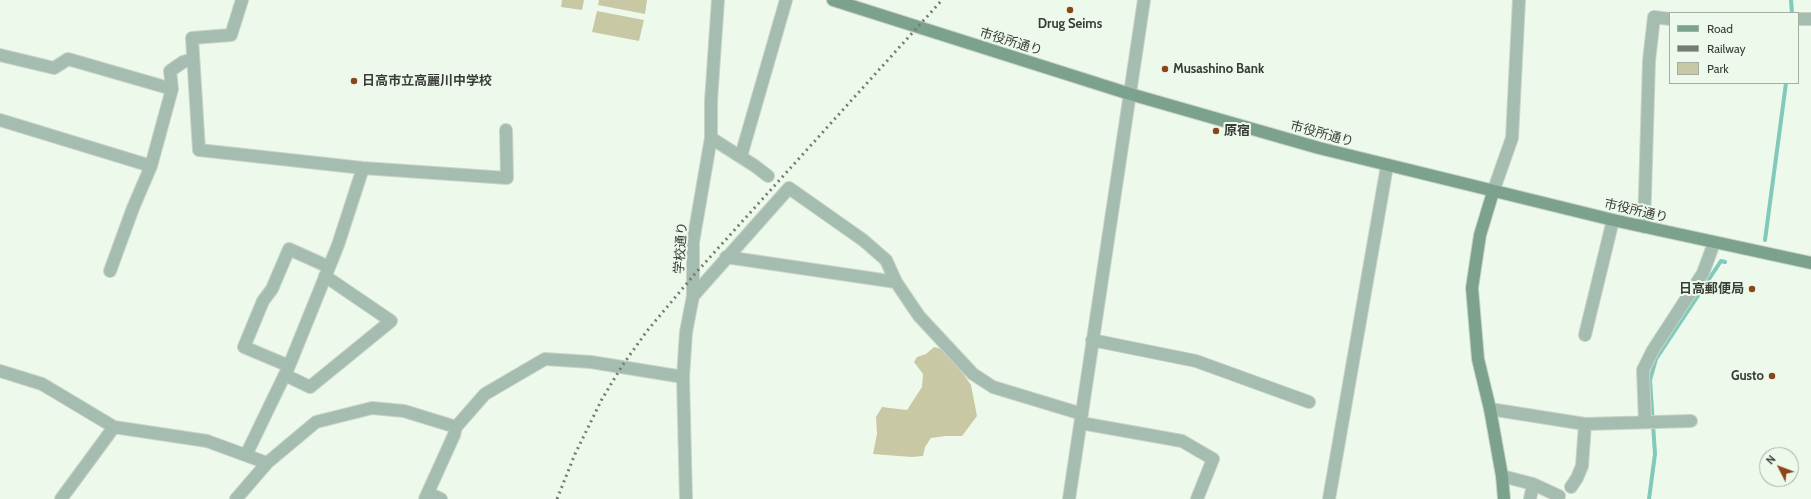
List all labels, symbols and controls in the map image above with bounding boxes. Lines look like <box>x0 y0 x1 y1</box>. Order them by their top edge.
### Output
marker: Drug Seims <box>1065 5 1075 15</box>
legend <box>1669 12 1799 84</box>
place label: Drug Seims <box>1038 16 1102 32</box>
text: Road <box>1707 21 1733 36</box>
street label: 市役所通り <box>978 25 1044 59</box>
text: Railway <box>1707 41 1745 56</box>
place label: Musashino Bank <box>1173 61 1264 77</box>
text: Park <box>1707 61 1729 76</box>
marker: Musashino Bank <box>1160 64 1170 74</box>
place label: 日高市立高麗川中学校 <box>362 73 492 89</box>
marker: 日高市立高麗川中学校 <box>349 76 359 86</box>
street label: 市役所通り <box>1289 118 1355 150</box>
place label: 原宿 <box>1224 123 1250 139</box>
marker: 原宿 <box>1211 126 1221 136</box>
street label: 市役所通り <box>1603 196 1669 226</box>
street label: 学校通り <box>671 222 691 274</box>
place label: 日高郵便局 <box>1679 281 1744 297</box>
marker: 日高郵便局 <box>1747 284 1757 294</box>
place label: Gusto <box>1731 368 1764 384</box>
marker: Gusto <box>1767 371 1777 381</box>
north arrow <box>1759 447 1799 487</box>
text: N <box>1763 452 1779 467</box>

